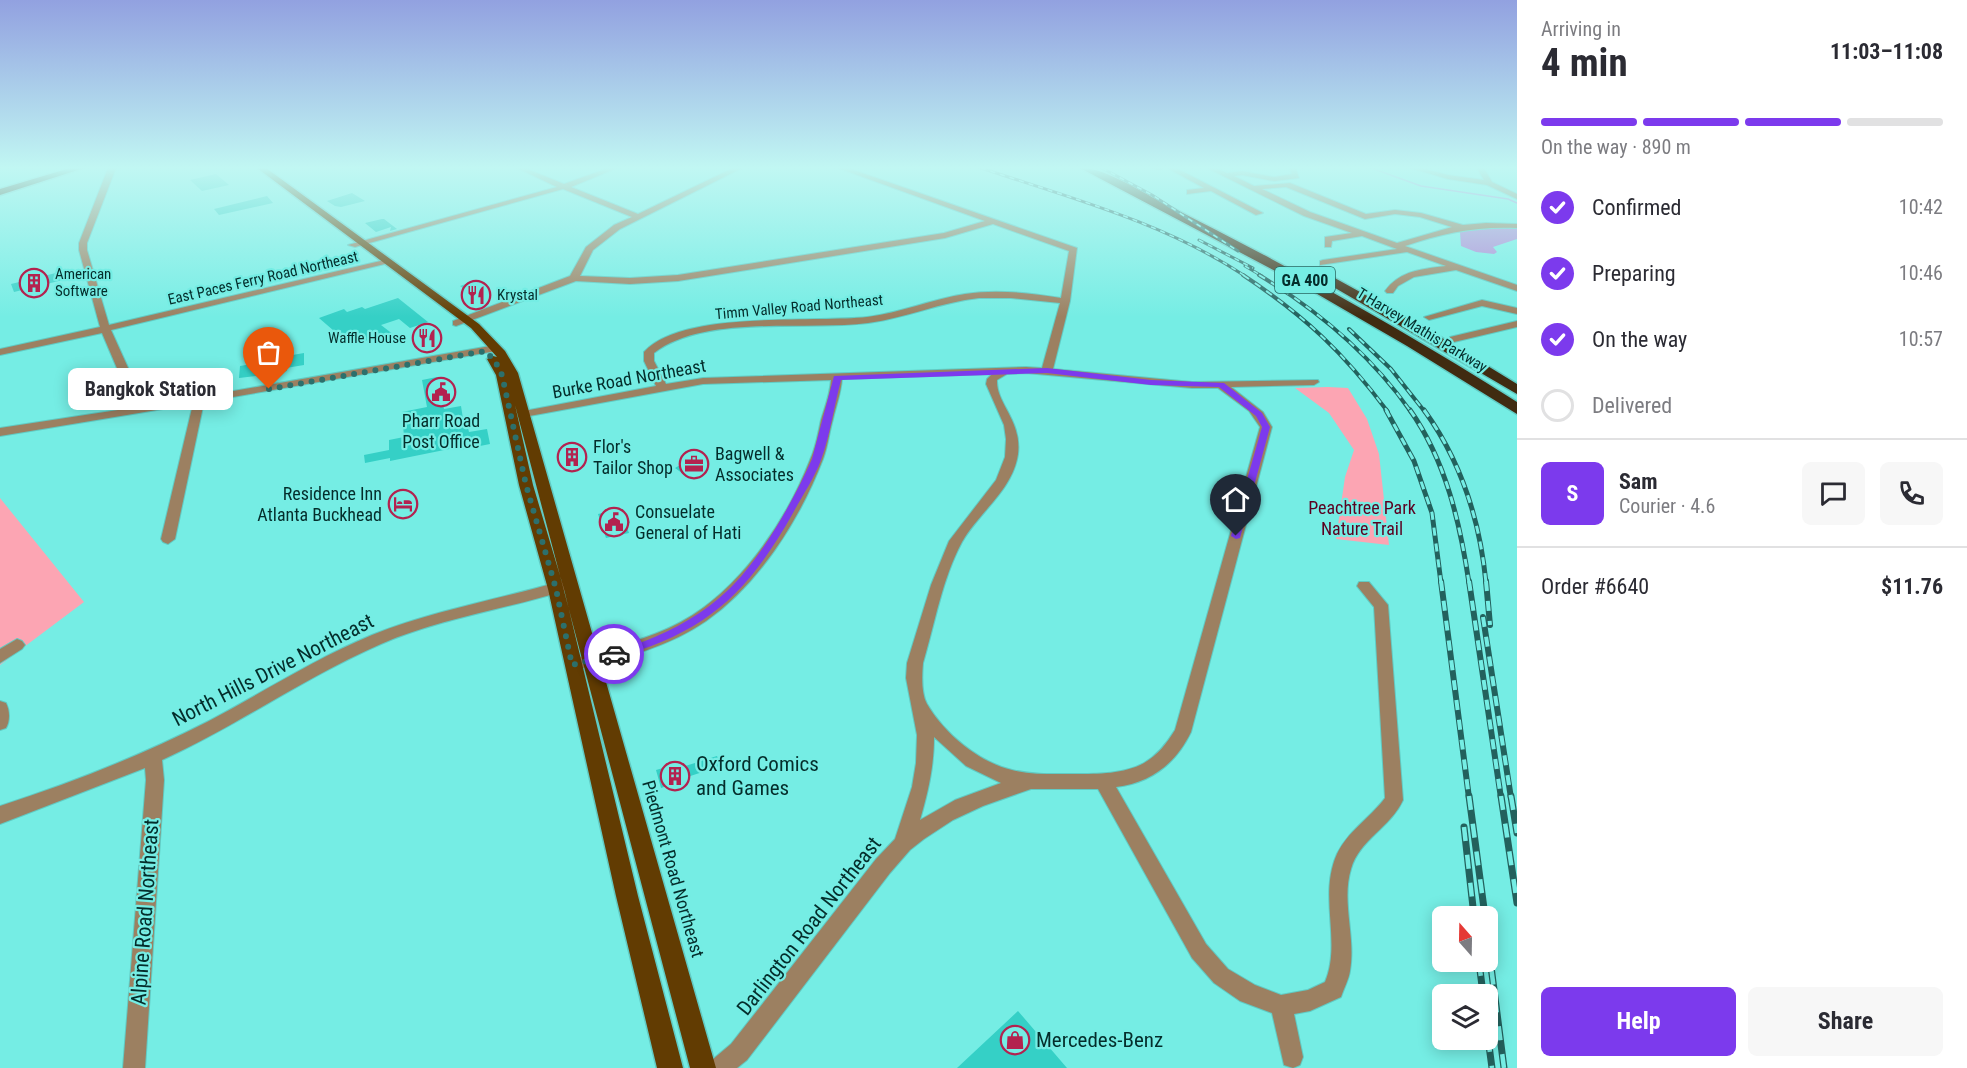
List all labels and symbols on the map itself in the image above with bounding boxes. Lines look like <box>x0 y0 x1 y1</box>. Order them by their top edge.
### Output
street label: East Paces Ferry Road Northeast <box>166 247 360 309</box>
place label: American Software <box>55 265 111 300</box>
building icon: American Software <box>18 267 50 299</box>
road number: GA 400 <box>1275 267 1335 293</box>
restaurant icon: Krystal <box>460 279 492 311</box>
street label: T Harvey Mathis Parkway <box>1354 284 1490 376</box>
place label: Krystal <box>497 286 538 304</box>
street label: Timm Valley Road Northeast <box>714 291 884 323</box>
restaurant icon: Waffle House <box>411 322 443 354</box>
pin <box>243 327 294 389</box>
place label: Waffle House <box>328 329 406 347</box>
street label: Burke Road Northeast <box>551 355 707 402</box>
callout: Bangkok Station <box>68 368 233 410</box>
public building icon: Pharr Road Post Office <box>425 376 457 408</box>
place label: Pharr Road Post Office <box>402 410 480 452</box>
place label: Flor's Tailor Shop <box>593 436 673 478</box>
building icon: Flor's Tailor Shop <box>556 441 588 473</box>
place label: Bagwell & Associates <box>715 443 794 485</box>
office icon: Bagwell & Associates <box>678 448 710 480</box>
pin <box>1210 474 1261 536</box>
place label: Residence Inn Atlanta Buckhead <box>257 483 382 525</box>
hotel icon: Residence Inn Atlanta Buckhead <box>387 488 419 520</box>
park label: Peachtree Park Nature Trail <box>1308 497 1416 539</box>
place label: Consuelate General of Hati <box>635 501 741 543</box>
public building icon: Consuelate General of Hati <box>598 506 630 538</box>
street label: North Hills Drive Northeast <box>168 609 378 731</box>
courier <box>584 624 644 684</box>
place label: Oxford Comics and Games <box>696 752 819 800</box>
building icon: Oxford Comics and Games <box>659 760 691 792</box>
street label: Piedmont Road Northeast <box>638 778 709 960</box>
street label: Alpine Road Northeast <box>127 818 163 1006</box>
street label: Darlington Road Northeast <box>732 832 886 1020</box>
north arrow <box>1432 906 1498 972</box>
shop icon: Mercedes-Benz <box>999 1024 1031 1056</box>
place label: Mercedes-Benz <box>1036 1028 1163 1052</box>

